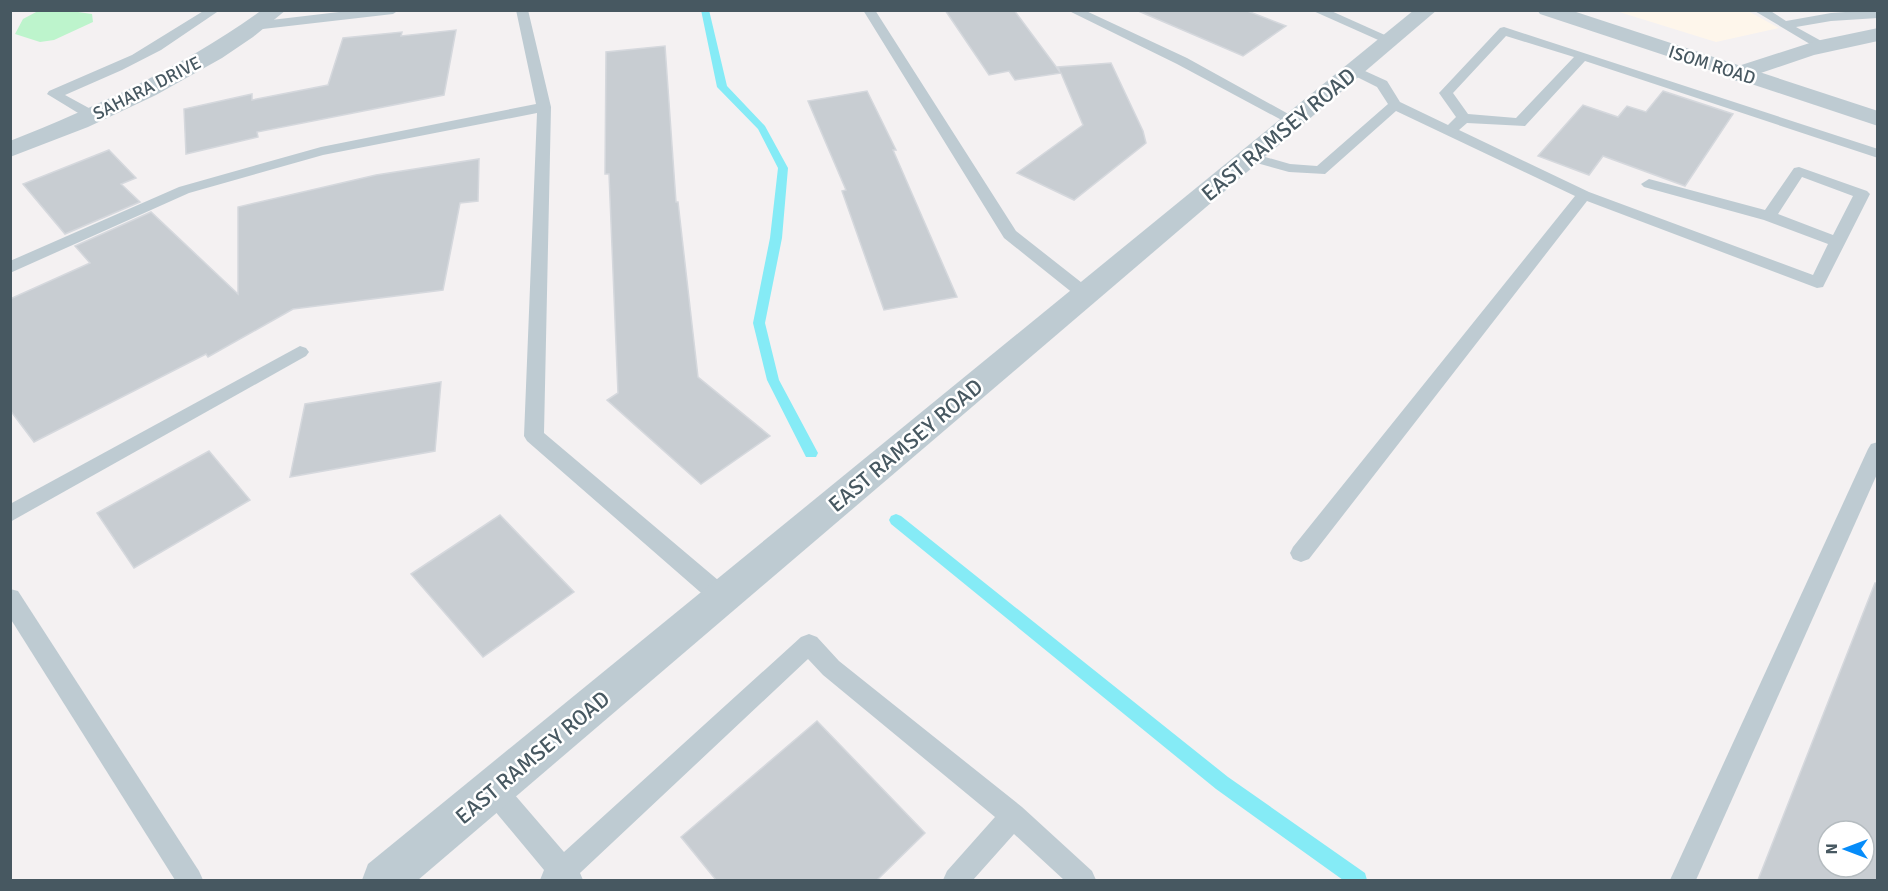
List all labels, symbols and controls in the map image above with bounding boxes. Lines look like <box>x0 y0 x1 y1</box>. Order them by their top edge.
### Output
street label: ISOM ROAD <box>1666 41 1758 89</box>
street label: SAHARA DRIVE <box>89 51 205 125</box>
street label: EAST RAMSEY ROAD <box>1196 62 1361 207</box>
street label: EAST RAMSEY ROAD <box>823 373 988 518</box>
street label: EAST RAMSEY ROAD <box>450 685 615 830</box>
north arrow <box>1816 819 1876 879</box>
text: N <box>1822 843 1842 855</box>

